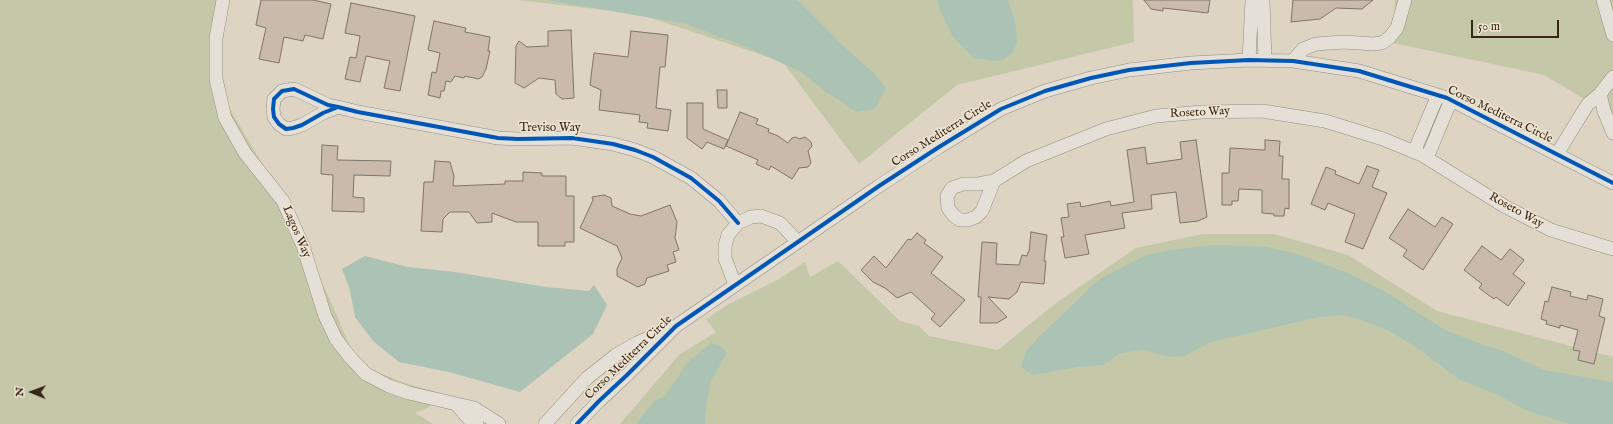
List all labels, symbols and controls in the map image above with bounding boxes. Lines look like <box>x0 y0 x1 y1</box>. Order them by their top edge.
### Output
scale bar <box>1473 12 1561 38</box>
text: 50 m <box>1478 19 1500 34</box>
street label: Corso Mediterra Circle <box>1445 83 1555 147</box>
street label: Corso Mediterra Circle <box>889 97 995 171</box>
street label: Roseto Way <box>1170 104 1230 122</box>
street label: Treviso Way <box>519 122 581 136</box>
street label: Roseto Way <box>1486 190 1546 232</box>
street label: Lagos Way <box>279 204 313 260</box>
street label: Corso Mediterra Circle <box>583 313 675 403</box>
north arrow <box>12 372 52 412</box>
text: N <box>13 387 27 397</box>

